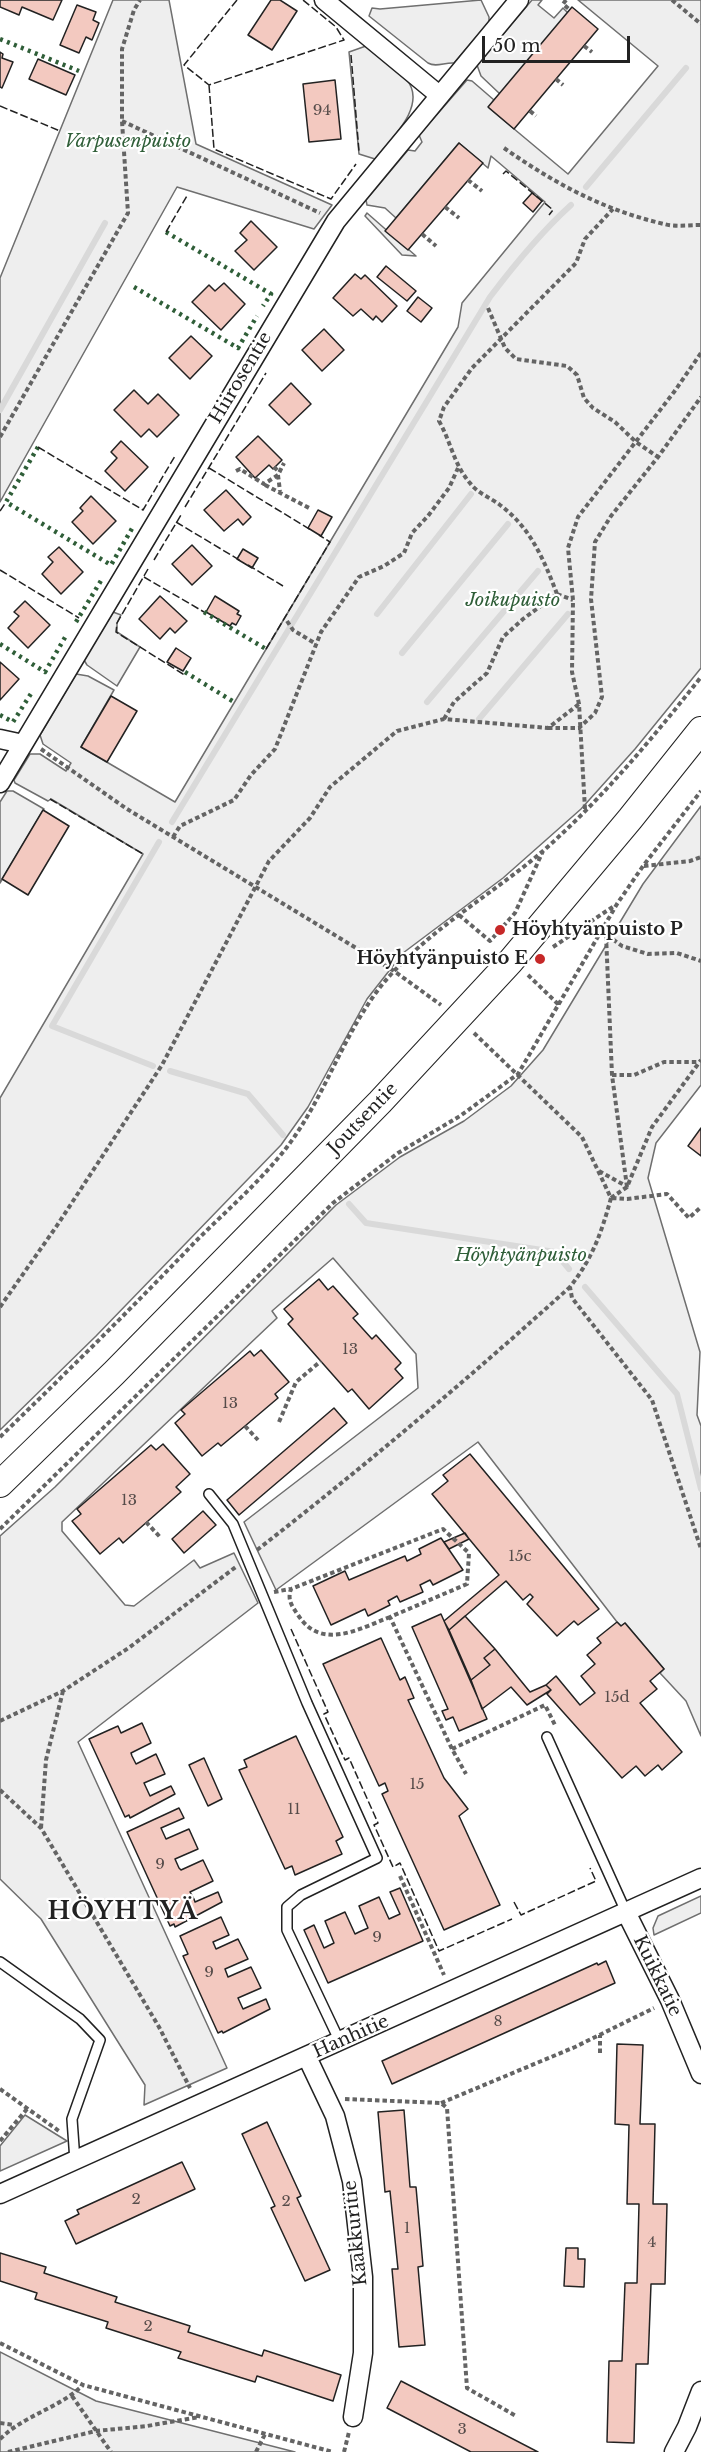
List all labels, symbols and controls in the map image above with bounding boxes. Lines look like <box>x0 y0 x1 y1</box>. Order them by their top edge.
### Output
scale bar <box>485 24 634 62</box>
text: 50 m <box>493 35 541 57</box>
house number: 94 <box>313 102 331 120</box>
park label: Varpusenpuisto <box>65 131 191 153</box>
street label: Hiirosentie <box>205 328 277 428</box>
park label: Joikupuisto <box>466 590 560 612</box>
place label: Höyhtyänpuisto P <box>512 919 683 941</box>
marker: Höyhtyänpuisto P <box>493 923 507 937</box>
place label: Höyhtyänpuisto E <box>356 948 528 970</box>
marker: Höyhtyänpuisto E <box>533 952 547 966</box>
street label: Joutsentie <box>323 1079 403 1159</box>
park label: Höyhtyänpuisto <box>455 1245 587 1267</box>
house number: 13 <box>342 1341 358 1359</box>
house number: 13 <box>222 1395 238 1413</box>
house number: 13 <box>121 1492 137 1510</box>
house number: 15c <box>508 1548 532 1566</box>
house number: 15d <box>604 1689 630 1707</box>
house number: 15 <box>409 1776 425 1794</box>
house number: 11 <box>287 1801 301 1819</box>
house number: 9 <box>155 1856 165 1874</box>
district label: HÖYHTYÄ <box>47 1898 199 1926</box>
house number: 9 <box>372 1929 382 1947</box>
street label: Kuikkatie <box>628 1932 686 2020</box>
house number: 9 <box>204 1964 214 1982</box>
street label: Hanhitie <box>310 2011 392 2063</box>
house number: 8 <box>493 2013 503 2031</box>
street label: Kaakkuritie <box>340 2179 372 2287</box>
house number: 2 <box>131 2191 141 2209</box>
house number: 2 <box>281 2193 291 2211</box>
house number: 1 <box>404 2220 410 2238</box>
house number: 4 <box>648 2234 656 2252</box>
house number: 2 <box>143 2318 153 2336</box>
house number: 3 <box>457 2421 467 2439</box>

